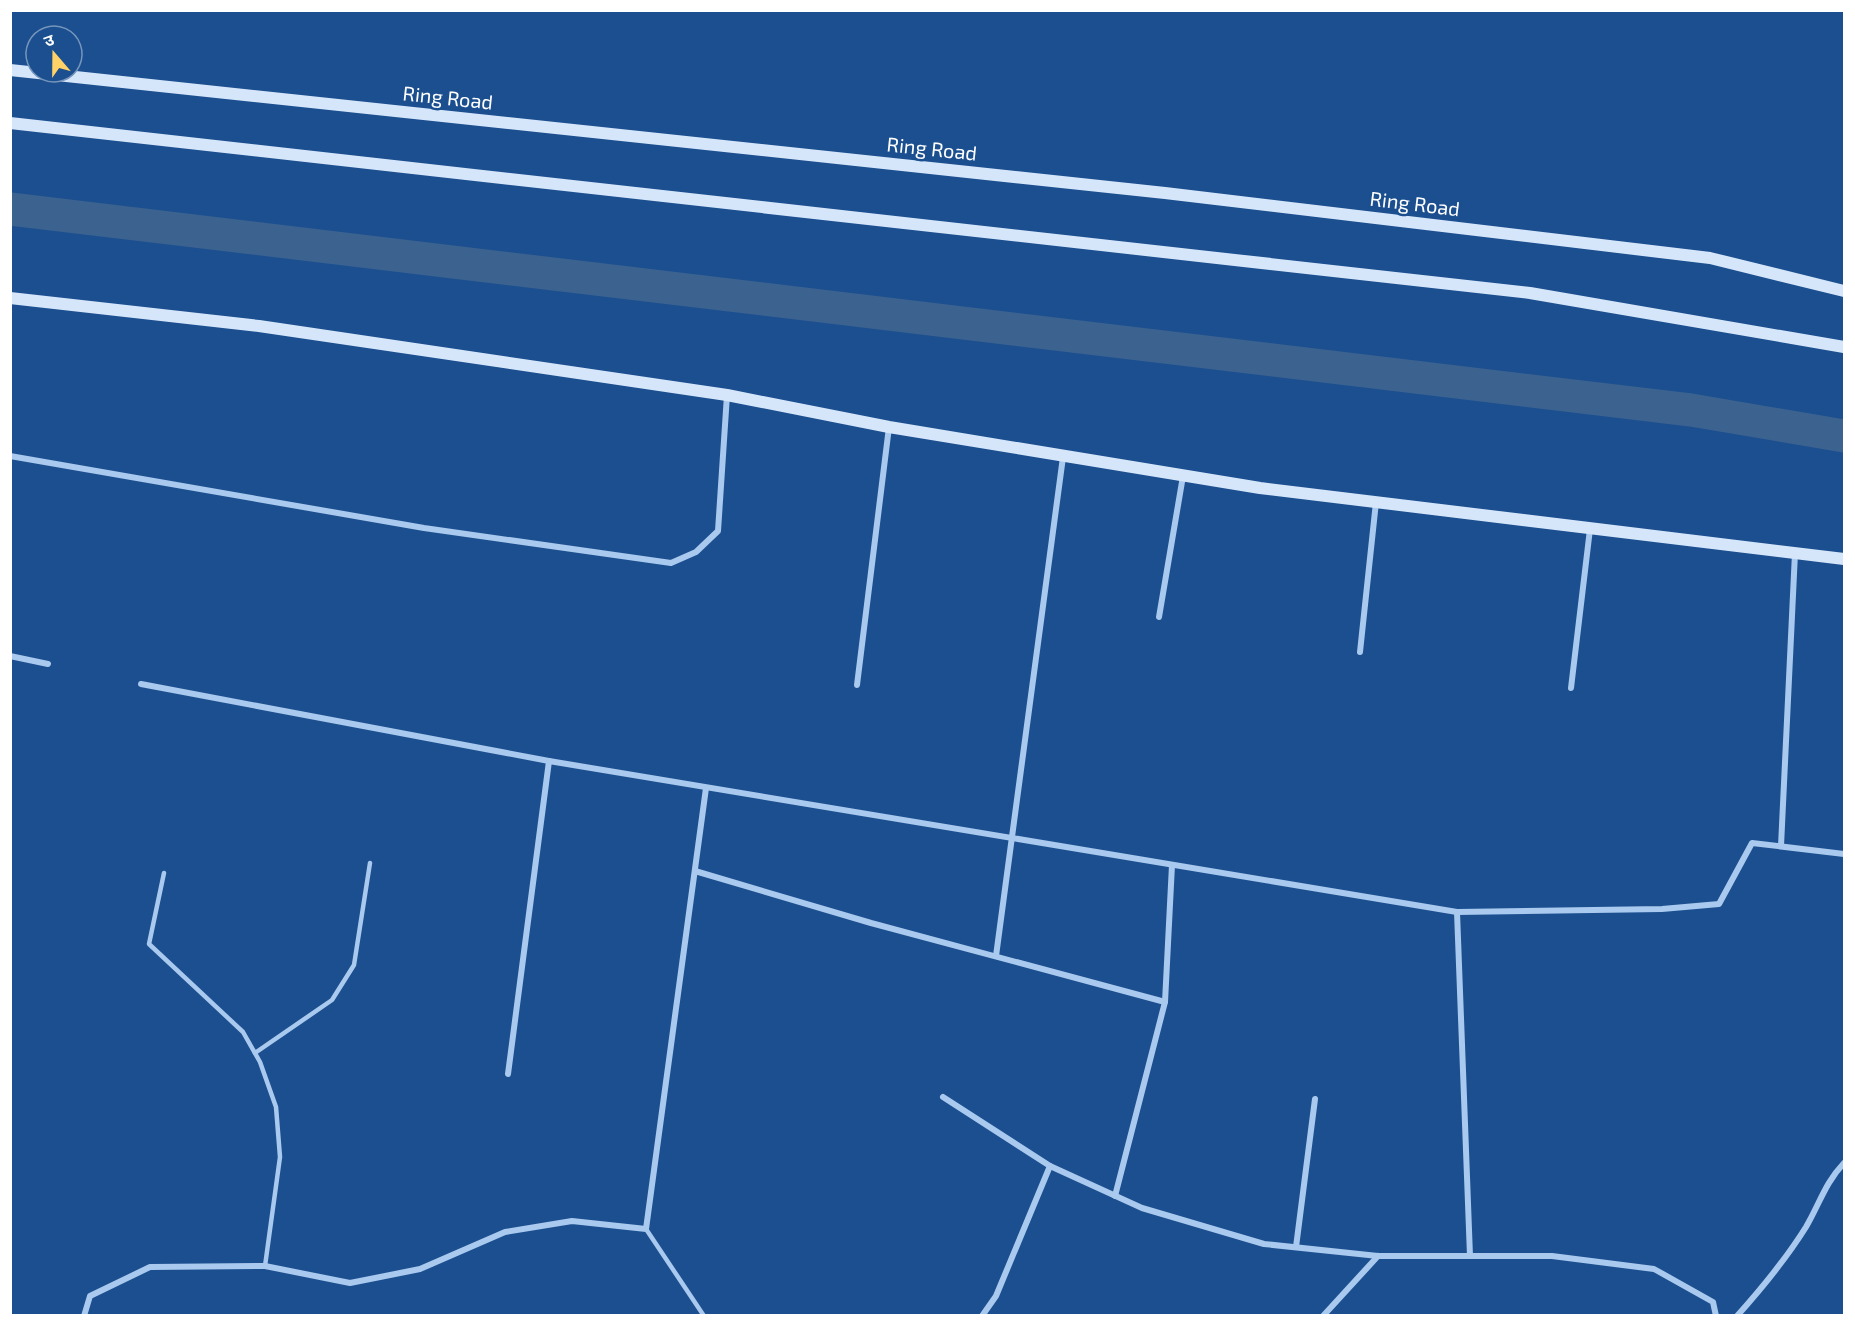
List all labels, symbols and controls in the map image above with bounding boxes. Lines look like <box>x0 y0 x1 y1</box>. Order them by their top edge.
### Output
north arrow <box>24 24 84 84</box>
text: उ <box>41 29 57 50</box>
street label: Ring Road <box>402 80 494 114</box>
street label: Ring Road <box>886 131 978 165</box>
street label: Ring Road <box>1369 186 1461 220</box>

